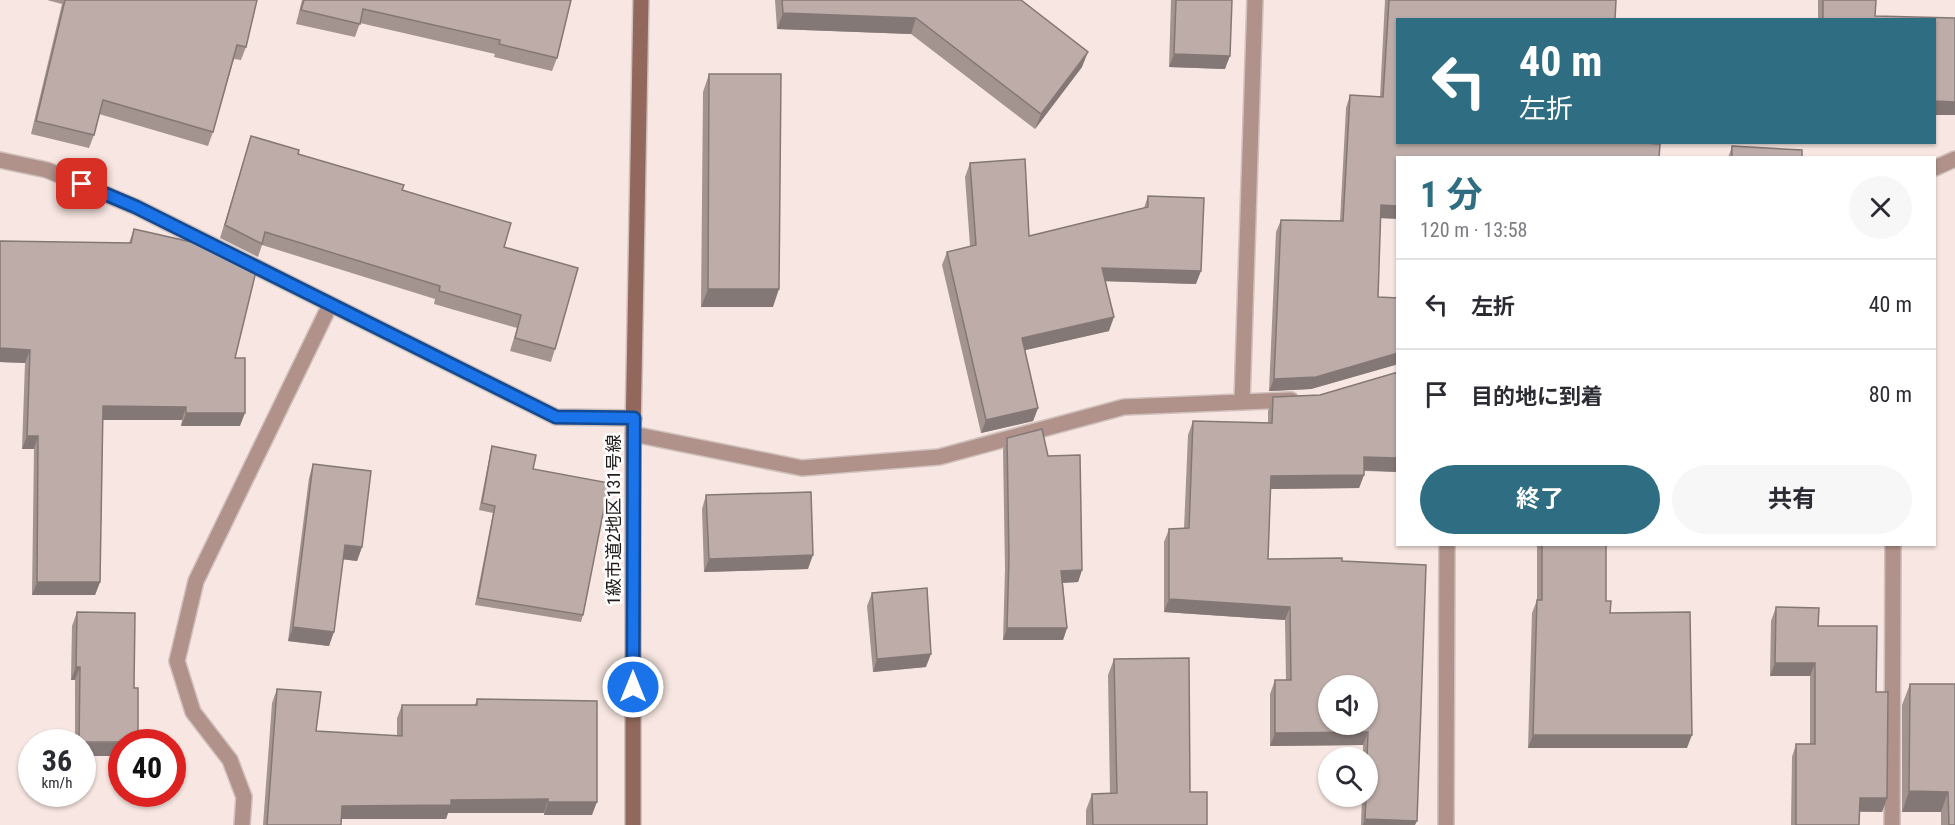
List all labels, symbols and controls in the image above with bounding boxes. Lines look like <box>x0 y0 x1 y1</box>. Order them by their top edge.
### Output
text: 40 m <box>1519 37 1602 86</box>
icon: left <box>1420 42 1498 120</box>
text: 左折 <box>1519 93 1573 125</box>
pin <box>56 158 107 209</box>
icon: arrive <box>65 167 98 200</box>
text: 1 分 <box>1420 174 1483 216</box>
button: close <box>1849 176 1912 239</box>
text: 120 m · 13:58 <box>1420 218 1527 242</box>
icon: left <box>1420 288 1453 321</box>
text: 40 m <box>1869 292 1912 317</box>
text: 左折 <box>1471 294 1515 319</box>
icon: arrive <box>1420 378 1453 411</box>
text: 80 m <box>1869 382 1912 407</box>
text: 目的地に到着 <box>1471 384 1603 409</box>
street label: 1級市道2地区131号線 <box>603 435 624 605</box>
button: 終了 <box>1420 465 1660 534</box>
button: 共有 <box>1672 465 1912 534</box>
position arrow <box>601 655 665 719</box>
map controls <box>1318 675 1378 807</box>
button: sound <box>1318 675 1378 735</box>
speed limit sign: 40 <box>108 729 186 807</box>
text: 36 <box>42 743 72 778</box>
button: search <box>1318 747 1378 807</box>
text: km/h <box>42 774 72 792</box>

